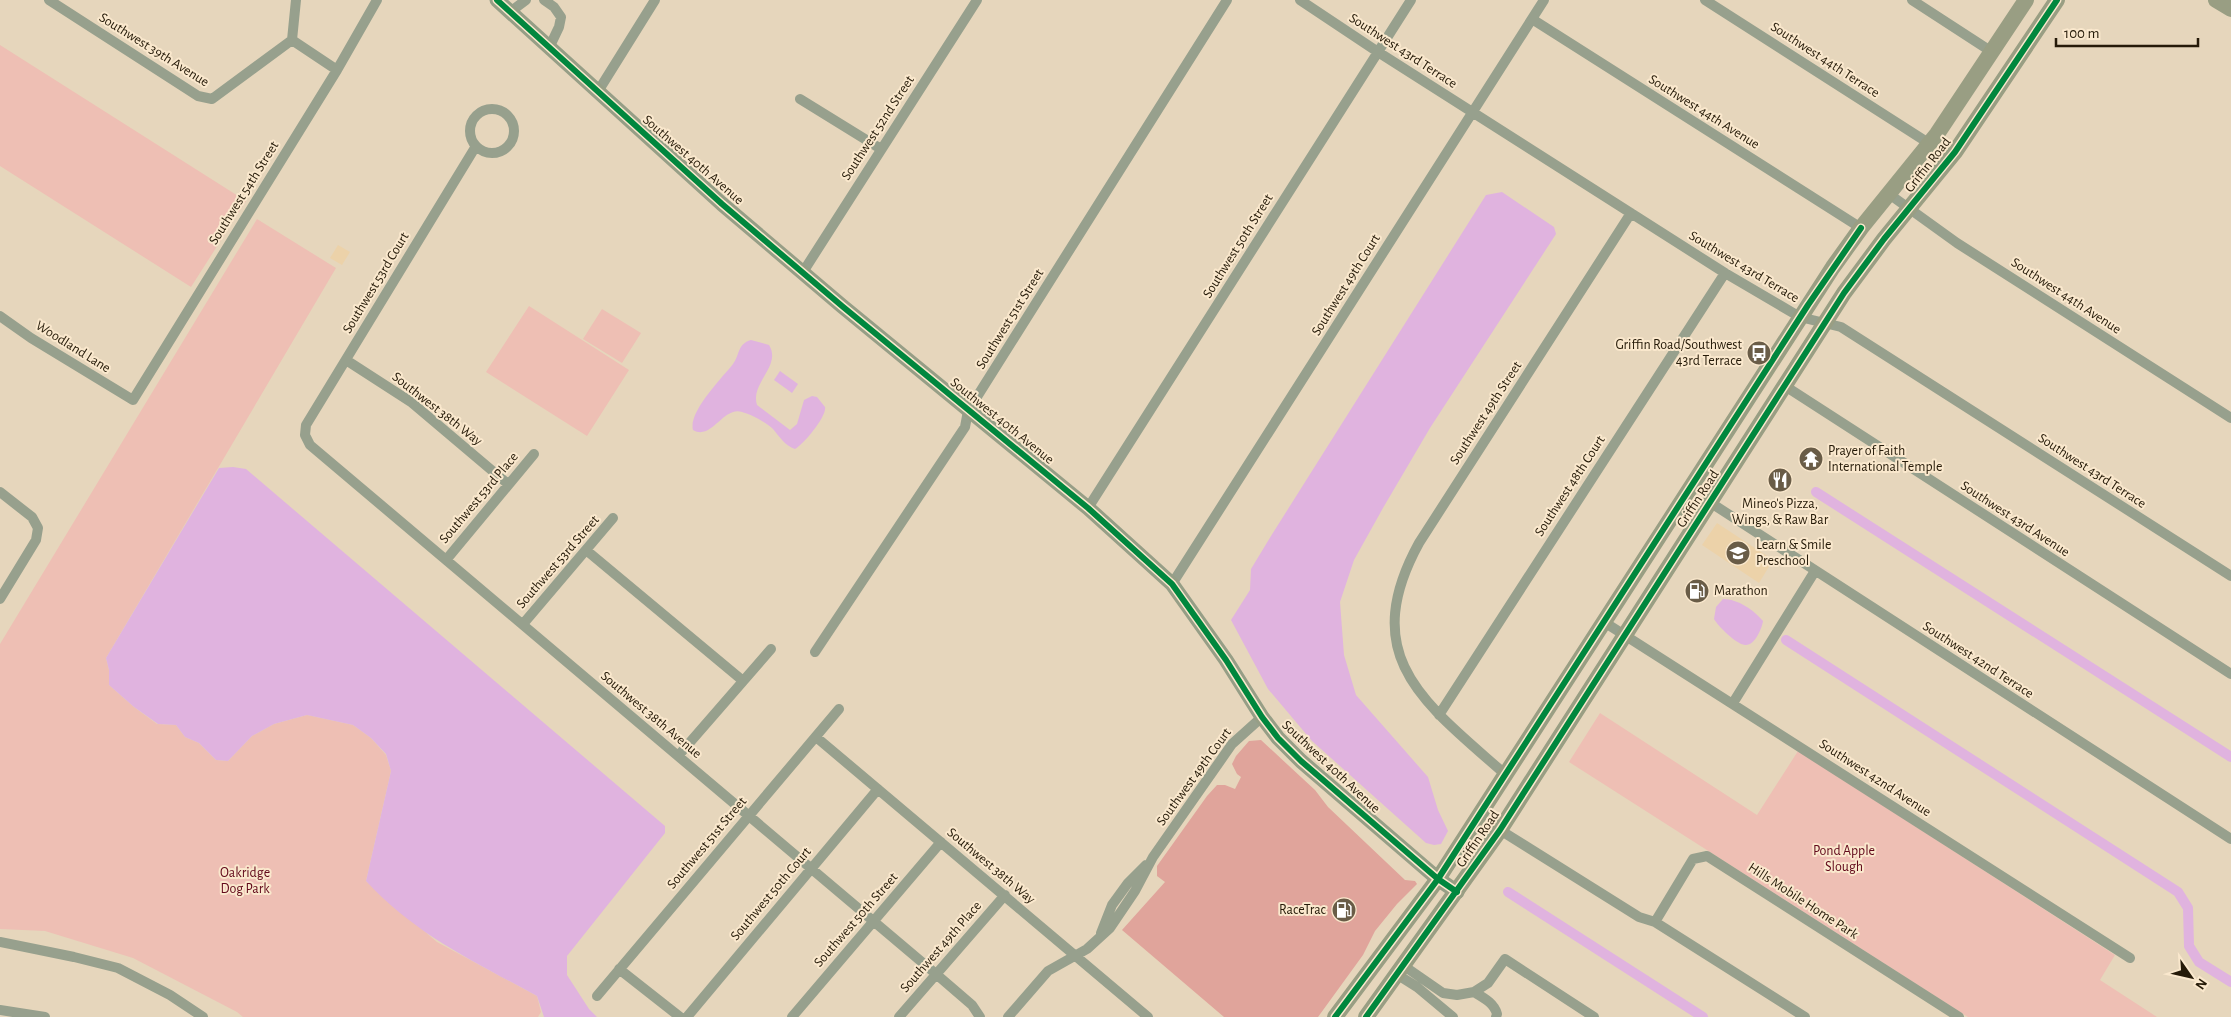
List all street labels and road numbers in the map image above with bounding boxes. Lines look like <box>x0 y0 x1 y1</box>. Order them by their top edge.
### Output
street label: Southwest 39th Avenue <box>97 10 211 90</box>
street label: Southwest 43rd Terrace <box>1347 11 1459 91</box>
street label: Southwest 44th Terrace <box>1768 20 1882 100</box>
street label: Southwest 44th Avenue <box>1646 72 1762 152</box>
street label: Southwest 52nd Street <box>839 73 917 183</box>
street label: Southwest 40th Avenue <box>640 113 746 207</box>
street label: Griffin Road <box>1902 135 1954 195</box>
street label: Southwest 54th Street <box>207 138 282 247</box>
street label: Southwest 50th Street <box>1200 191 1276 300</box>
street label: Southwest 43rd Terrace <box>1687 229 1801 305</box>
street label: Southwest 53rd Court <box>340 230 412 336</box>
street label: Southwest 49th Court <box>1309 231 1383 338</box>
street label: Southwest 44th Avenue <box>2009 255 2123 337</box>
street label: Southwest 51st Street <box>974 266 1047 371</box>
street label: Woodland Lane <box>33 318 113 376</box>
street label: Southwest 49th Street <box>1448 359 1525 467</box>
street label: Southwest 38th Way <box>389 370 485 448</box>
street label: Southwest 40th Avenue <box>948 375 1056 467</box>
street label: Southwest 43rd Terrace <box>2036 431 2148 511</box>
street label: Southwest 48th Court <box>1532 433 1608 539</box>
street label: Southwest 53rd Place <box>437 450 521 546</box>
street label: Griffin Road <box>1674 468 1722 530</box>
street label: Southwest 43rd Avenue <box>1958 479 2072 559</box>
street label: Southwest 53rd Street <box>514 512 602 611</box>
street label: Southwest 42nd Terrace <box>1920 619 2036 701</box>
street label: Southwest 38th Avenue <box>598 669 704 761</box>
street label: Southwest 40th Avenue <box>1279 718 1383 816</box>
street label: Southwest 49th Court <box>1154 725 1234 828</box>
street label: Southwest 42nd Avenue <box>1817 737 1933 819</box>
street label: Southwest 51st Street <box>665 794 750 892</box>
street label: Griffin Road <box>1454 808 1502 870</box>
street label: Southwest 38th Way <box>944 825 1038 907</box>
street label: Southwest 50th Court <box>728 844 814 943</box>
street label: Hills Mobile Home Park <box>1746 860 1861 942</box>
street label: Southwest 50th Street <box>811 870 901 970</box>
street label: Southwest 49th Place <box>898 899 984 995</box>

